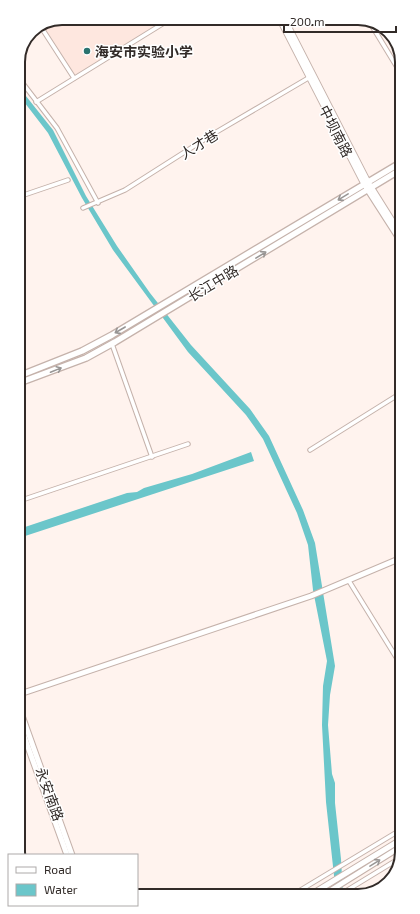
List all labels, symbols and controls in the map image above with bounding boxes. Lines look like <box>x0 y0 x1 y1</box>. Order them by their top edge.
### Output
scale bar <box>284 8 396 34</box>
text: 200 m <box>290 14 324 28</box>
place label: 海安市实验小学 <box>95 43 193 60</box>
marker: 海安市实验小学 <box>82 46 92 56</box>
street label: 中坝南路 <box>316 102 356 160</box>
street label: 人才巷 <box>177 126 221 162</box>
one-way arrow <box>337 194 349 202</box>
one-way arrow <box>255 250 267 258</box>
street label: 长江中路 <box>185 261 241 305</box>
one-way arrow <box>114 327 126 335</box>
one-way arrow <box>49 365 61 373</box>
street label: 永安南路 <box>32 765 68 823</box>
legend <box>8 854 138 906</box>
one-way arrow <box>369 859 380 867</box>
text: Road <box>44 862 72 876</box>
text: Water <box>44 882 78 896</box>

